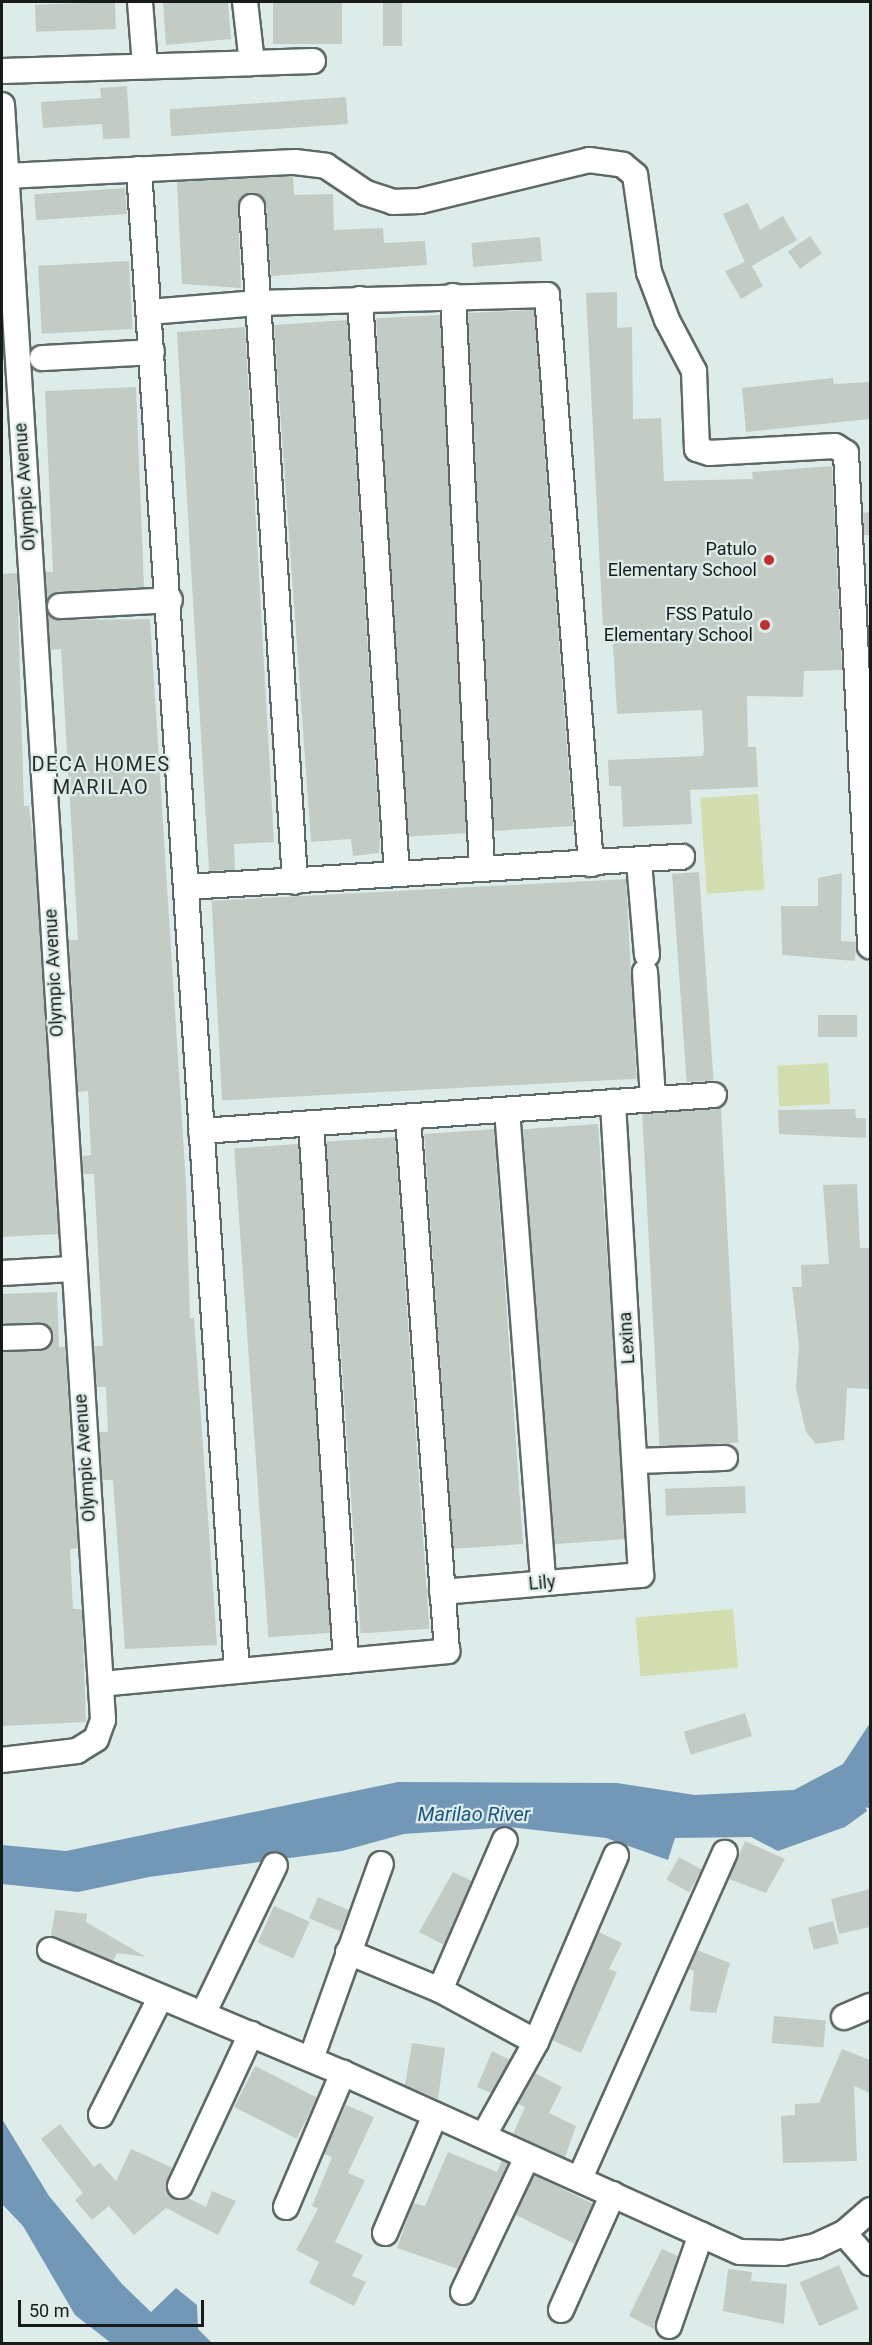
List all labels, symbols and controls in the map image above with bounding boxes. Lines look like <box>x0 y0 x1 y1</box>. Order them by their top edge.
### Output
street label: Olympic Avenue <box>10 422 40 552</box>
place label: Patulo Elementary School <box>608 539 757 582</box>
marker: Patulo Elementary School <box>762 553 776 567</box>
place label: FSS Patulo Elementary School <box>604 604 753 646</box>
marker: FSS Patulo Elementary School <box>758 618 772 632</box>
district label: DECA HOMES MARILAO <box>31 753 171 800</box>
street label: Olympic Avenue <box>40 908 68 1038</box>
street label: Lexina <box>614 1311 640 1365</box>
street label: Olympic Avenue <box>70 1393 100 1523</box>
street label: Lily <box>528 1571 556 1595</box>
water label: Marilao River <box>418 1802 530 1826</box>
scale bar <box>21 2288 207 2326</box>
text: 50 m <box>29 2300 69 2321</box>

